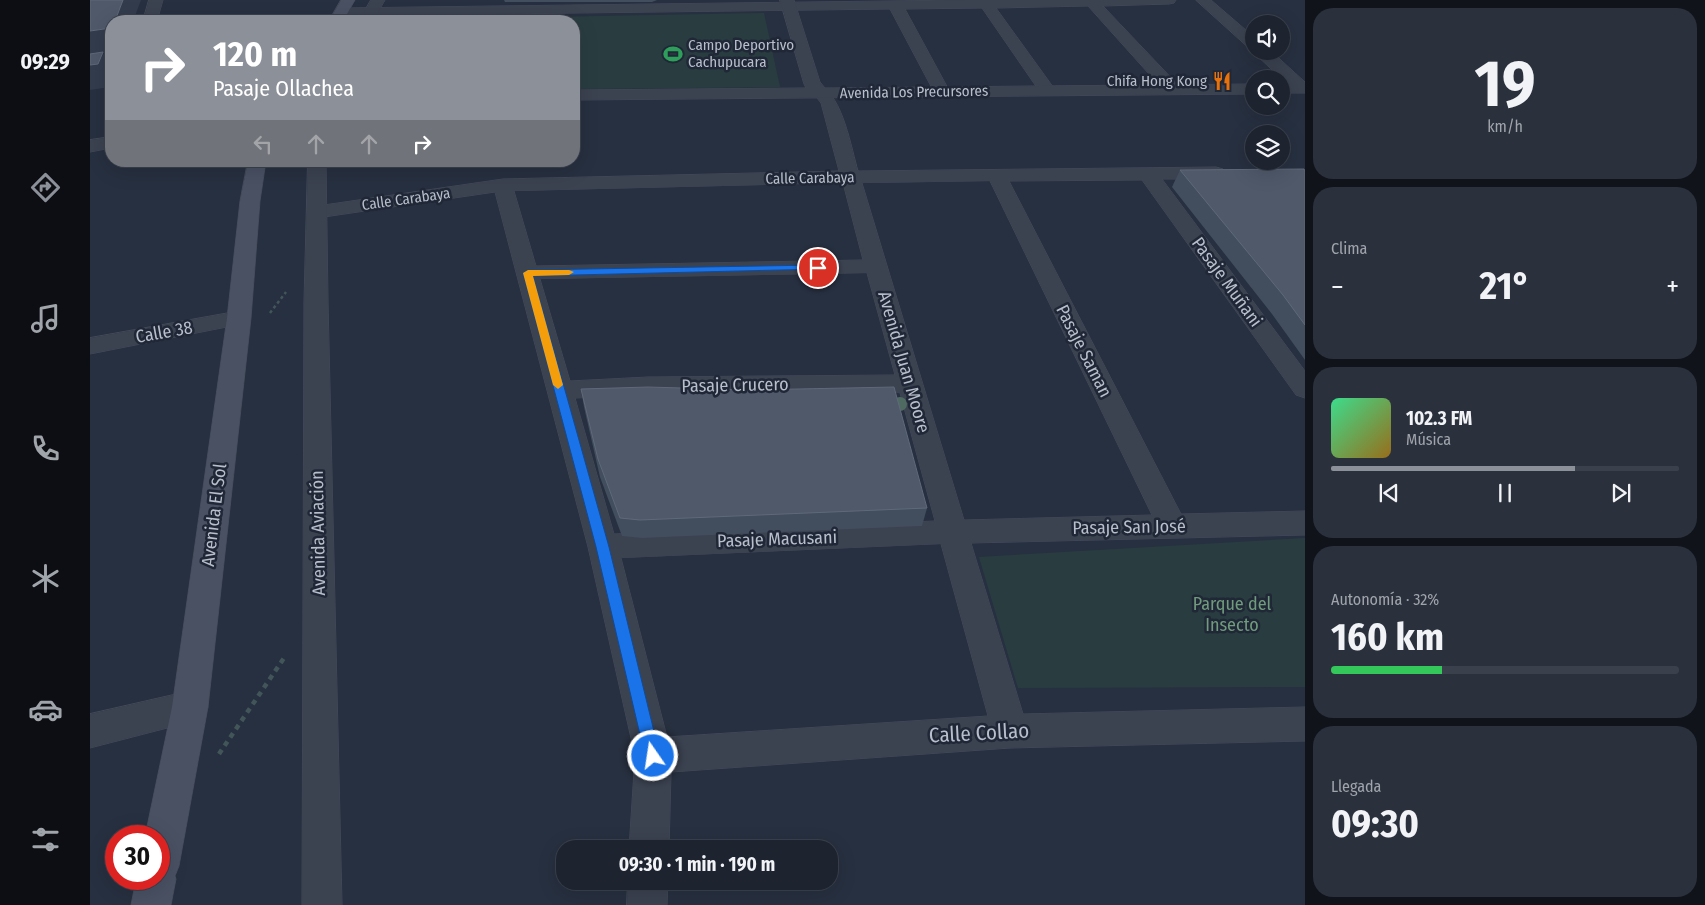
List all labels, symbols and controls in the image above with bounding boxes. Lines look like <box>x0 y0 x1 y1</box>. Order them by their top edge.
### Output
map controls <box>1245 15 1290 170</box>
button: sound <box>1245 15 1290 60</box>
text: 120 m <box>213 33 297 75</box>
icon: right <box>130 35 195 100</box>
place label: Campo Deportivo Cachupucara <box>688 36 794 71</box>
sports icon: Campo Deportivo Cachupucara <box>662 43 684 65</box>
text: 19 <box>1474 45 1536 123</box>
text: 09:29 <box>20 48 70 75</box>
restaurant icon: Chifa Hong Kong <box>1211 70 1233 92</box>
button: search <box>1245 70 1290 115</box>
place label: Chifa Hong Kong <box>1107 72 1207 90</box>
text: Pasaje Ollachea <box>213 75 354 102</box>
street label: Avenida Los Precursores <box>840 82 988 102</box>
text: km/h <box>1487 117 1523 136</box>
button: layers <box>1245 125 1290 170</box>
icon: left <box>249 130 277 158</box>
icon: ahead <box>302 130 330 158</box>
icon: ahead <box>355 130 383 158</box>
icon: right <box>408 130 436 158</box>
street label: Calle Carabaya <box>765 168 855 188</box>
icon: directions <box>28 170 63 205</box>
street label: Calle Carabaya <box>361 184 451 214</box>
street label: Pasaje Muñani <box>1187 233 1267 331</box>
text: Clima <box>1331 239 1367 258</box>
pin <box>797 247 839 289</box>
icon: arrive <box>804 254 832 282</box>
text: 21° <box>1480 263 1530 309</box>
text: − <box>1331 270 1344 303</box>
text: + <box>1666 270 1679 303</box>
street label: Avenida Juan Moore <box>873 289 935 435</box>
icon: music <box>28 301 63 336</box>
street label: Pasaje Saman <box>1051 301 1117 401</box>
street label: Calle 38 <box>134 316 194 348</box>
street label: Pasaje Crucero <box>681 373 789 397</box>
text: 102.3 FM <box>1406 407 1472 430</box>
text: Música <box>1406 430 1451 449</box>
icon: phone <box>28 431 63 466</box>
street label: Avenida El Sol <box>197 462 231 568</box>
street label: Avenida Aviación <box>306 470 330 596</box>
icon: previous <box>1375 479 1403 507</box>
icon: pause <box>1491 479 1519 507</box>
icon: next <box>1607 479 1635 507</box>
street label: Pasaje San José <box>1072 515 1186 539</box>
street label: Pasaje Macusani <box>717 526 837 552</box>
icon: climate <box>28 561 63 596</box>
text: Autonomía · 32% <box>1331 590 1439 609</box>
park label: Parque del Insecto <box>1193 593 1272 636</box>
text: 160 km <box>1331 614 1444 660</box>
icon: car <box>28 692 63 727</box>
street label: Calle Collao <box>928 717 1030 749</box>
position arrow <box>626 729 678 781</box>
text: Llegada <box>1331 777 1381 796</box>
text: 09:30 <box>1331 801 1419 847</box>
icon: filters <box>28 822 63 857</box>
speed limit sign: 30 <box>105 825 170 890</box>
text: 09:30 · 1 min · 190 m <box>619 853 775 876</box>

